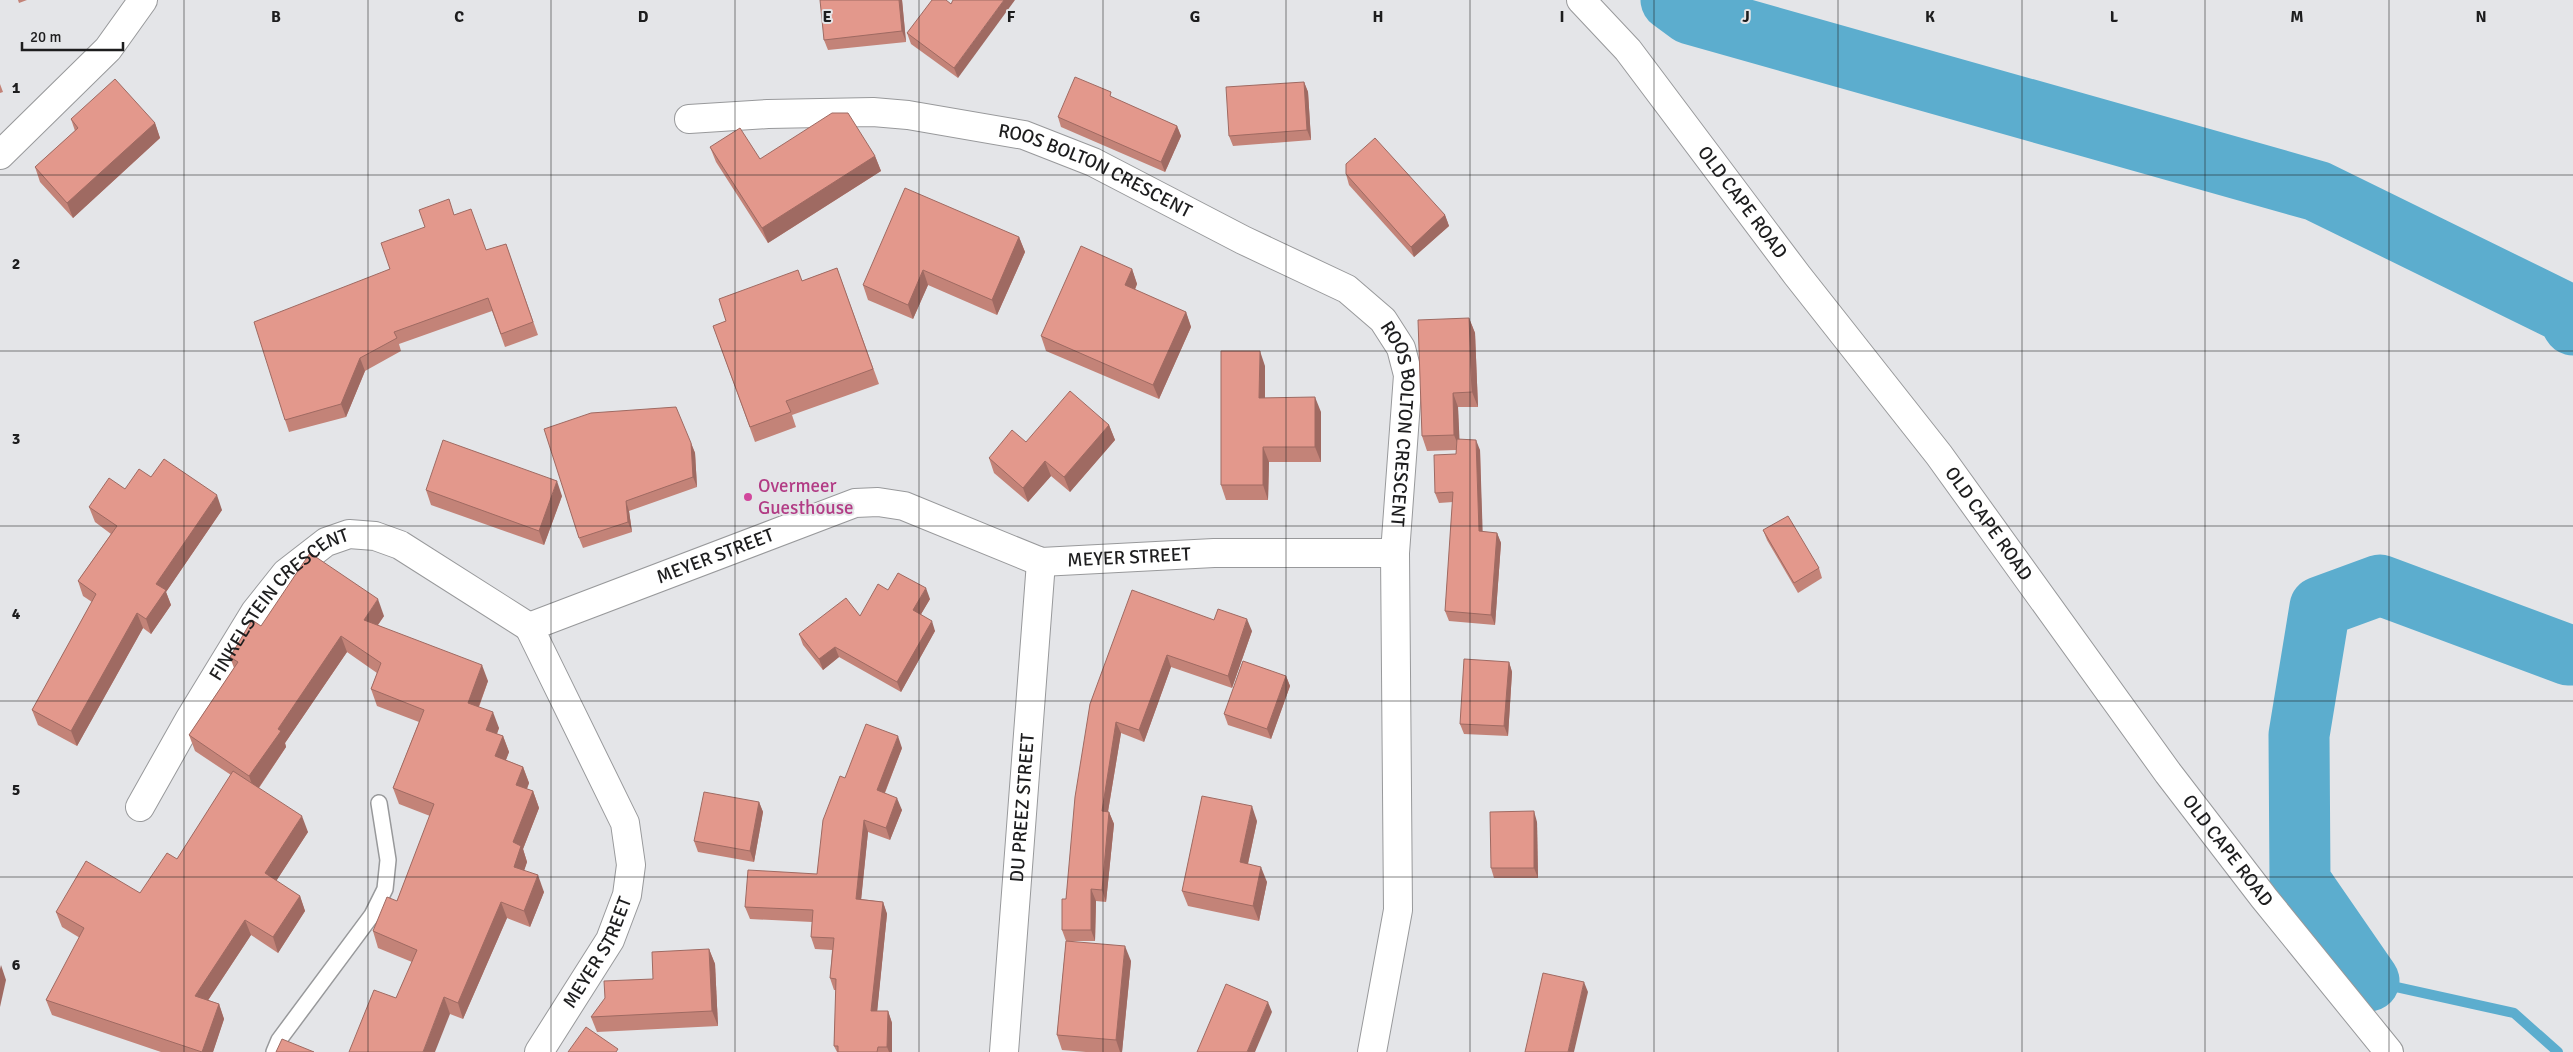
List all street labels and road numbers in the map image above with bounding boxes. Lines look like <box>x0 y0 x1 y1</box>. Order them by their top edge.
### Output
street label: ROOS BOLTON CRESCENT <box>996 119 1196 224</box>
street label: OLD CAPE ROAD <box>1692 141 1792 263</box>
street label: ROOS BOLTON CRESCENT <box>1375 316 1421 528</box>
street label: OLD CAPE ROAD <box>1939 462 2038 585</box>
street label: FINKELSTEIN CRESCENT <box>204 523 352 685</box>
street label: MEYER STREET <box>653 523 778 589</box>
street label: MEYER STREET <box>1067 542 1192 573</box>
street label: DU PREEZ STREET <box>1005 732 1040 883</box>
street label: OLD CAPE ROAD <box>2177 790 2278 912</box>
street label: MEYER STREET <box>558 893 637 1013</box>

